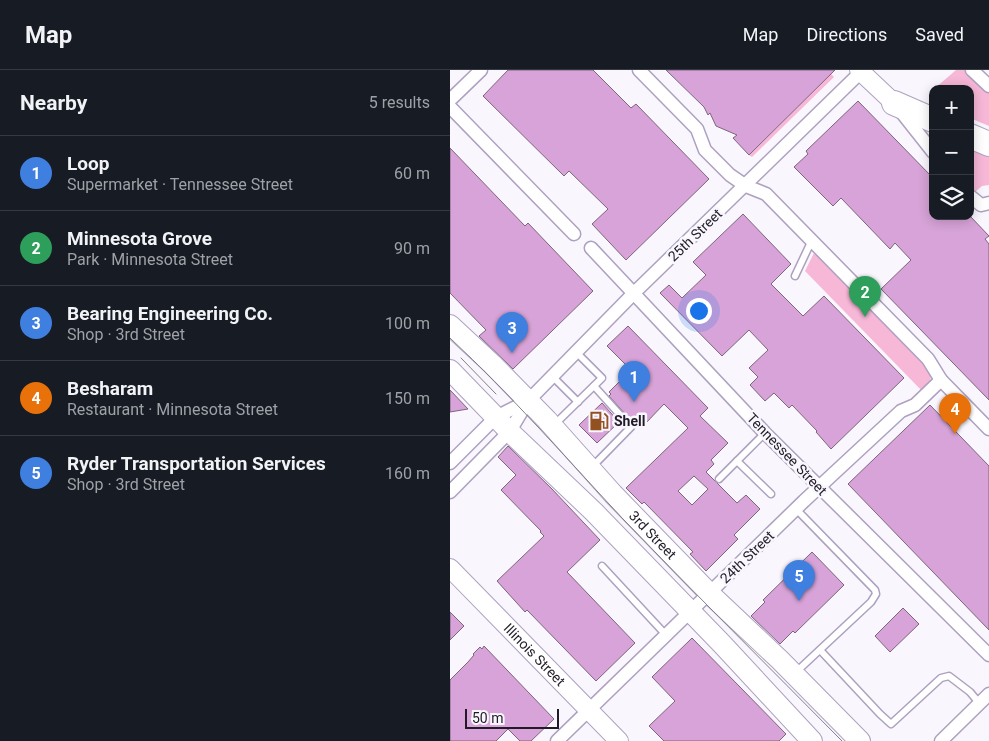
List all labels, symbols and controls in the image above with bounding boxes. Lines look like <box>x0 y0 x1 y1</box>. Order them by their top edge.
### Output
text: Map <box>25 21 72 49</box>
text: Map <box>743 24 778 45</box>
text: Directions <box>806 24 887 45</box>
text: Saved <box>915 24 964 45</box>
map controls <box>929 85 974 220</box>
button: + <box>929 85 974 130</box>
text: Nearby <box>20 91 87 115</box>
text: 5 results <box>369 93 430 112</box>
button: − <box>929 130 974 175</box>
text: Loop <box>67 152 109 175</box>
text: 1 <box>31 164 41 183</box>
text: 60 m <box>394 164 430 183</box>
text: Supermarket · Tennessee Street <box>67 175 293 194</box>
button: layers <box>929 175 974 220</box>
street label: 25th Street <box>665 205 725 265</box>
text: Minnesota Grove <box>67 227 212 250</box>
text: 2 <box>31 239 41 258</box>
text: 90 m <box>394 239 430 258</box>
text: Park · Minnesota Street <box>67 250 233 269</box>
pin: 2 <box>849 276 881 317</box>
your location <box>686 298 712 324</box>
text: Bearing Engineering Co. <box>67 302 273 325</box>
pin: 3 <box>496 312 528 353</box>
text: 3 <box>31 314 41 333</box>
text: 100 m <box>385 314 430 333</box>
text: Shop · 3rd Street <box>67 325 185 344</box>
pin: 1 <box>618 361 650 402</box>
text: Besharam <box>67 377 153 400</box>
text: 4 <box>31 389 41 408</box>
text: 150 m <box>385 389 430 408</box>
pin: 4 <box>939 393 971 434</box>
text: Restaurant · Minnesota Street <box>67 400 278 419</box>
fuel station icon: Shell <box>588 410 610 432</box>
street label: Tennessee Street <box>744 410 830 499</box>
place label: Shell <box>614 413 645 429</box>
text: Ryder Transportation Services <box>67 452 326 475</box>
text: 5 <box>31 464 41 483</box>
text: 160 m <box>385 464 430 483</box>
text: Shop · 3rd Street <box>67 475 185 494</box>
street label: 3rd Street <box>626 508 680 563</box>
street label: 24th Street <box>717 527 777 587</box>
pin: 5 <box>783 560 815 601</box>
street label: Illinois Street <box>501 620 569 689</box>
scale bar <box>465 706 559 729</box>
text: 50 m <box>472 710 504 726</box>

